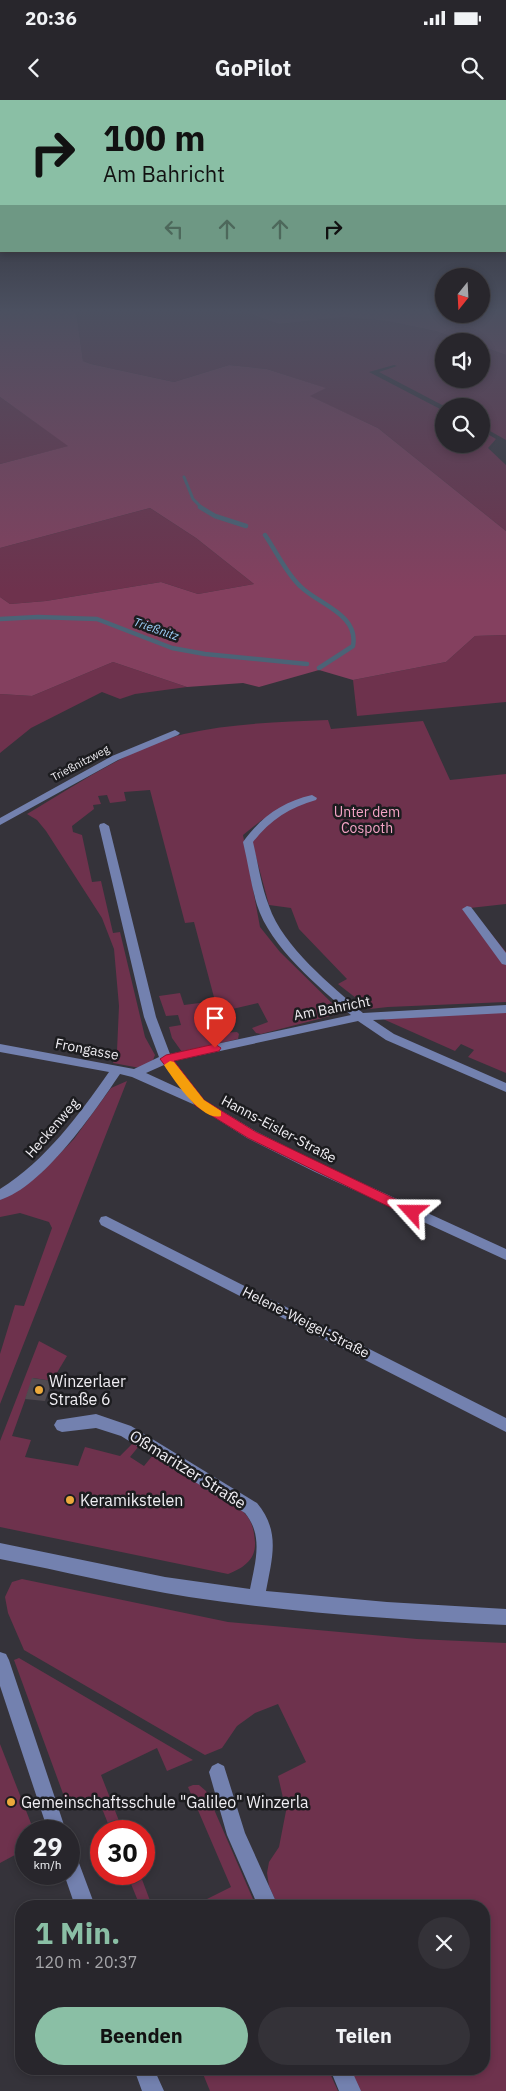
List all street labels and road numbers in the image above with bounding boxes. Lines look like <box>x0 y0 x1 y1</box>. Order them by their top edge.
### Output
street label: Trießnitzweg <box>49 742 112 784</box>
street label: Am Bahricht <box>292 992 372 1024</box>
street label: Frongasse <box>54 1034 121 1064</box>
street label: Hanns-Eisler-Straße <box>218 1091 340 1167</box>
street label: Heckenweg <box>21 1094 83 1161</box>
street label: Helene-Weigel-Straße <box>240 1282 373 1362</box>
street label: Oßmaritzer Straße <box>126 1425 250 1513</box>

